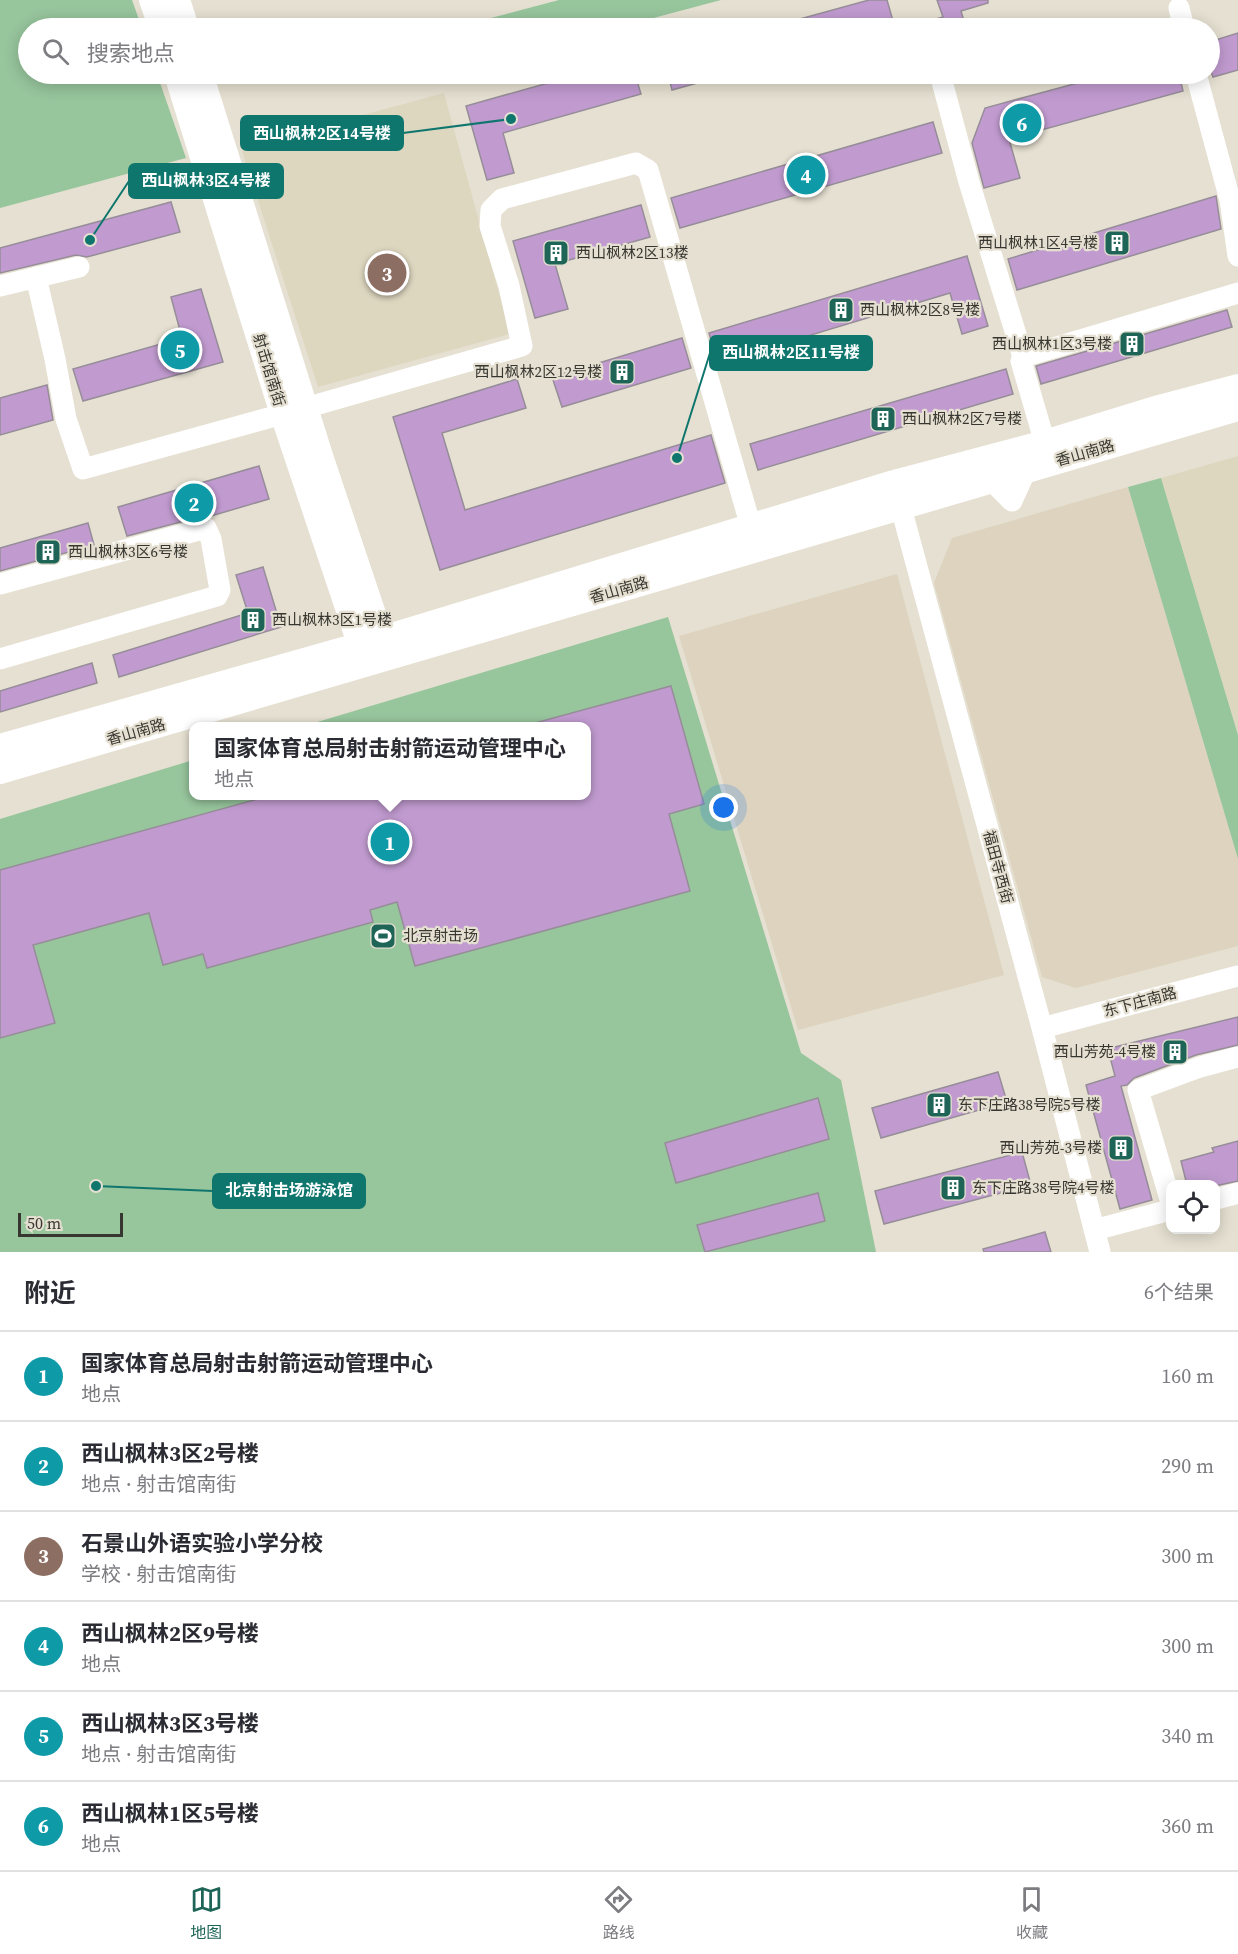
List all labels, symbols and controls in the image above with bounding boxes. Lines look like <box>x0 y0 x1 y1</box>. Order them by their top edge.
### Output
search box <box>18 18 1220 84</box>
icon: search <box>39 35 72 68</box>
text: 搜索地点 <box>87 38 175 68</box>
pin: 6 <box>1002 100 1042 146</box>
callout: 西山枫林2区14号楼 <box>241 116 403 150</box>
text: 西山枫林2区14号楼 <box>253 122 391 144</box>
pin: 4 <box>786 152 826 198</box>
callout: 西山枫林3区4号楼 <box>129 164 283 198</box>
text: 西山枫林3区4号楼 <box>141 169 271 191</box>
building icon: 西山枫林1区4号楼 <box>1102 228 1132 258</box>
place label: 西山枫林1区4号楼 <box>978 232 1098 253</box>
building icon: 西山枫林2区13楼 <box>541 238 571 268</box>
place label: 西山枫林2区13楼 <box>576 242 689 263</box>
pin: 3 <box>368 250 406 296</box>
building icon: 西山枫林2区8号楼 <box>826 295 856 325</box>
place label: 西山枫林2区8号楼 <box>860 299 980 320</box>
pin: 5 <box>160 328 200 372</box>
building icon: 西山枫林1区3号楼 <box>1117 329 1147 359</box>
street label: 射击馆南街 <box>248 331 290 409</box>
place label: 西山枫林1区3号楼 <box>992 333 1112 354</box>
callout: 西山枫林2区11号楼 <box>710 336 872 370</box>
text: 西山枫林2区11号楼 <box>722 341 860 363</box>
building icon: 西山枫林2区12号楼 <box>607 357 637 387</box>
place label: 西山枫林2区12号楼 <box>474 361 602 382</box>
building icon: 西山枫林2区7号楼 <box>868 404 898 434</box>
place label: 西山枫林2区7号楼 <box>902 408 1022 429</box>
street label: 香山南路 <box>1053 434 1117 471</box>
pin: 2 <box>174 480 214 526</box>
building icon: 西山枫林3区6号楼 <box>33 537 63 567</box>
place label: 西山枫林3区6号楼 <box>68 541 188 562</box>
street label: 香山南路 <box>587 571 651 608</box>
building icon: 西山枫林3区1号楼 <box>238 605 268 635</box>
place label: 西山枫林3区1号楼 <box>272 609 392 630</box>
street label: 香山南路 <box>104 713 168 750</box>
popup <box>189 722 591 800</box>
text: 国家体育总局射击射箭运动管理中心 <box>214 733 566 763</box>
text: 地点 <box>214 765 254 793</box>
your location <box>709 793 738 822</box>
pin: 1 <box>370 820 410 864</box>
street label: 福田寺西街 <box>979 828 1018 906</box>
sports icon: 北京射击场 <box>368 921 398 951</box>
place label: 北京射击场 <box>403 925 478 946</box>
street label: 东下庄南路 <box>1101 982 1179 1021</box>
building icon: 西山芳苑-4号楼 <box>1160 1037 1190 1067</box>
place label: 西山芳苑-4号楼 <box>1054 1041 1156 1062</box>
building icon: 东下庄路38号院5号楼 <box>924 1090 954 1120</box>
place label: 东下庄路38号院5号楼 <box>958 1094 1101 1115</box>
building icon: 西山芳苑-3号楼 <box>1106 1133 1136 1163</box>
place label: 西山芳苑-3号楼 <box>1000 1137 1102 1158</box>
building icon: 东下庄路38号院4号楼 <box>938 1173 968 1203</box>
callout: 北京射击场游泳馆 <box>213 1174 365 1208</box>
place label: 东下庄路38号院4号楼 <box>972 1177 1115 1198</box>
text: 北京射击场游泳馆 <box>225 1179 353 1201</box>
map controls <box>1166 1180 1220 1234</box>
button: locate <box>1166 1180 1220 1234</box>
scale bar <box>18 1210 123 1238</box>
text: 50 m <box>27 1212 61 1234</box>
text: 附近 <box>24 1275 76 1311</box>
text: 6个结果 <box>1144 1278 1214 1306</box>
text: 国家体育总局射击射箭运动管理中心 <box>81 1348 433 1378</box>
text: 1 <box>38 1362 49 1390</box>
text: 160 m <box>1161 1362 1214 1390</box>
text: 地点 <box>81 1380 121 1408</box>
text: 西山枫林3区2号楼 <box>81 1438 259 1468</box>
text: 2 <box>38 1452 49 1480</box>
text: 290 m <box>1161 1452 1214 1480</box>
text: 地点 · 射击馆南街 <box>81 1470 236 1498</box>
text: 石景山外语实验小学分校 <box>81 1528 323 1558</box>
text: 3 <box>38 1542 49 1570</box>
text: 300 m <box>1161 1542 1214 1570</box>
text: 学校 · 射击馆南街 <box>81 1560 236 1588</box>
text: 西山枫林2区9号楼 <box>81 1618 259 1648</box>
text: 4 <box>38 1632 49 1660</box>
text: 300 m <box>1161 1632 1214 1660</box>
text: 地点 <box>81 1650 121 1678</box>
text: 西山枫林3区3号楼 <box>81 1708 259 1738</box>
text: 5 <box>38 1722 49 1750</box>
text: 340 m <box>1161 1722 1214 1750</box>
text: 地点 · 射击馆南街 <box>81 1740 236 1768</box>
text: 西山枫林1区5号楼 <box>81 1798 259 1828</box>
text: 6 <box>38 1812 49 1840</box>
text: 360 m <box>1161 1812 1214 1840</box>
text: 地点 <box>81 1830 121 1858</box>
tab: 地图 <box>190 1883 223 1943</box>
tab: 路线 <box>602 1883 635 1943</box>
tab: 收藏 <box>1015 1883 1048 1943</box>

